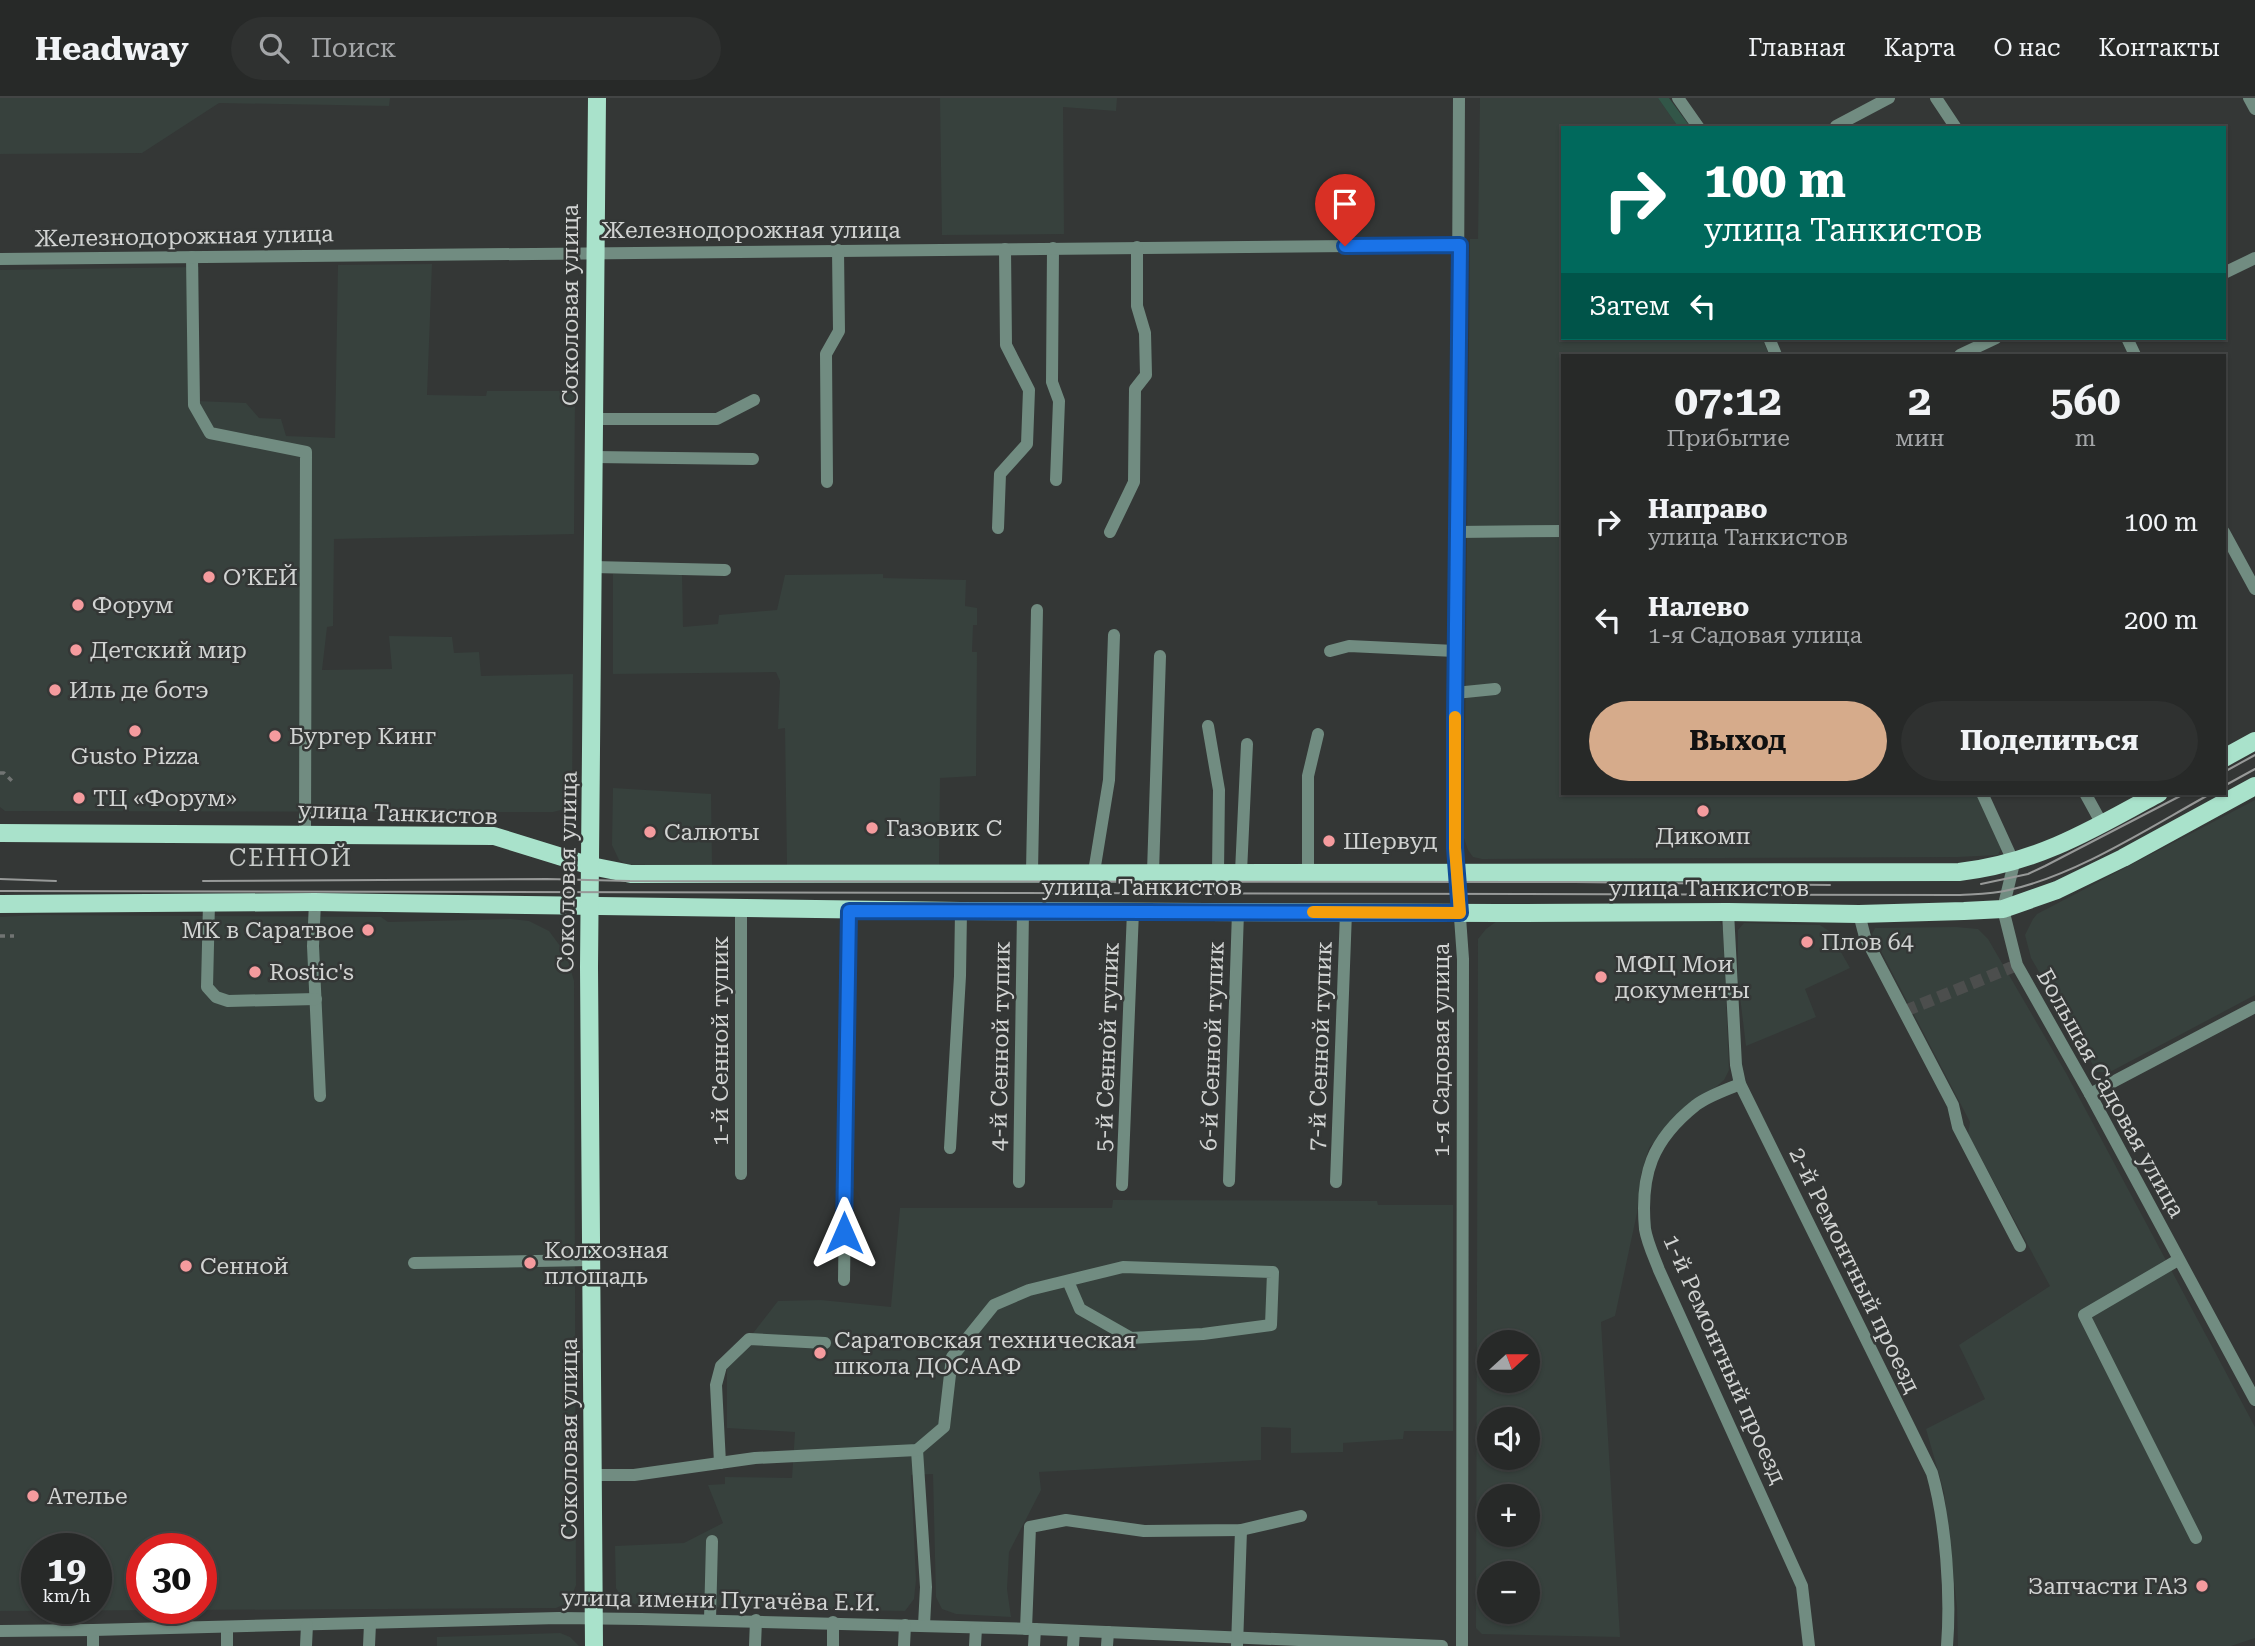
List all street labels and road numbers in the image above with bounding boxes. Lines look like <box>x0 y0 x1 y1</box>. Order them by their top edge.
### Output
street label: Соколовая улица <box>557 203 584 406</box>
street label: Железнодорожная улица <box>601 217 901 244</box>
street label: Железнодорожная улица <box>34 220 334 253</box>
street label: Соколовая улица <box>552 770 583 973</box>
street label: улица Танкистов <box>297 797 499 830</box>
street label: улица Танкистов <box>1042 874 1242 901</box>
street label: улица Танкистов <box>1609 875 1809 902</box>
street label: 1-й Сенной тупик <box>707 936 734 1146</box>
street label: 4-й Сенной тупик <box>985 940 1016 1151</box>
street label: 6-й Сенной тупик <box>1195 940 1230 1151</box>
street label: 7-й Сенной тупик <box>1303 940 1338 1151</box>
street label: 5-й Сенной тупик <box>1090 941 1125 1152</box>
street label: 1-я Садовая улица <box>1428 942 1455 1157</box>
street label: Большая Садовая улица <box>2031 964 2191 1223</box>
street label: 2-й Ремонтный проезд <box>1783 1143 1926 1397</box>
street label: 1-й Ремонтный проезд <box>1657 1230 1792 1488</box>
street label: Соколовая улица <box>556 1337 583 1540</box>
street label: улица имени Пугачёва Е.И. <box>561 1584 881 1617</box>

